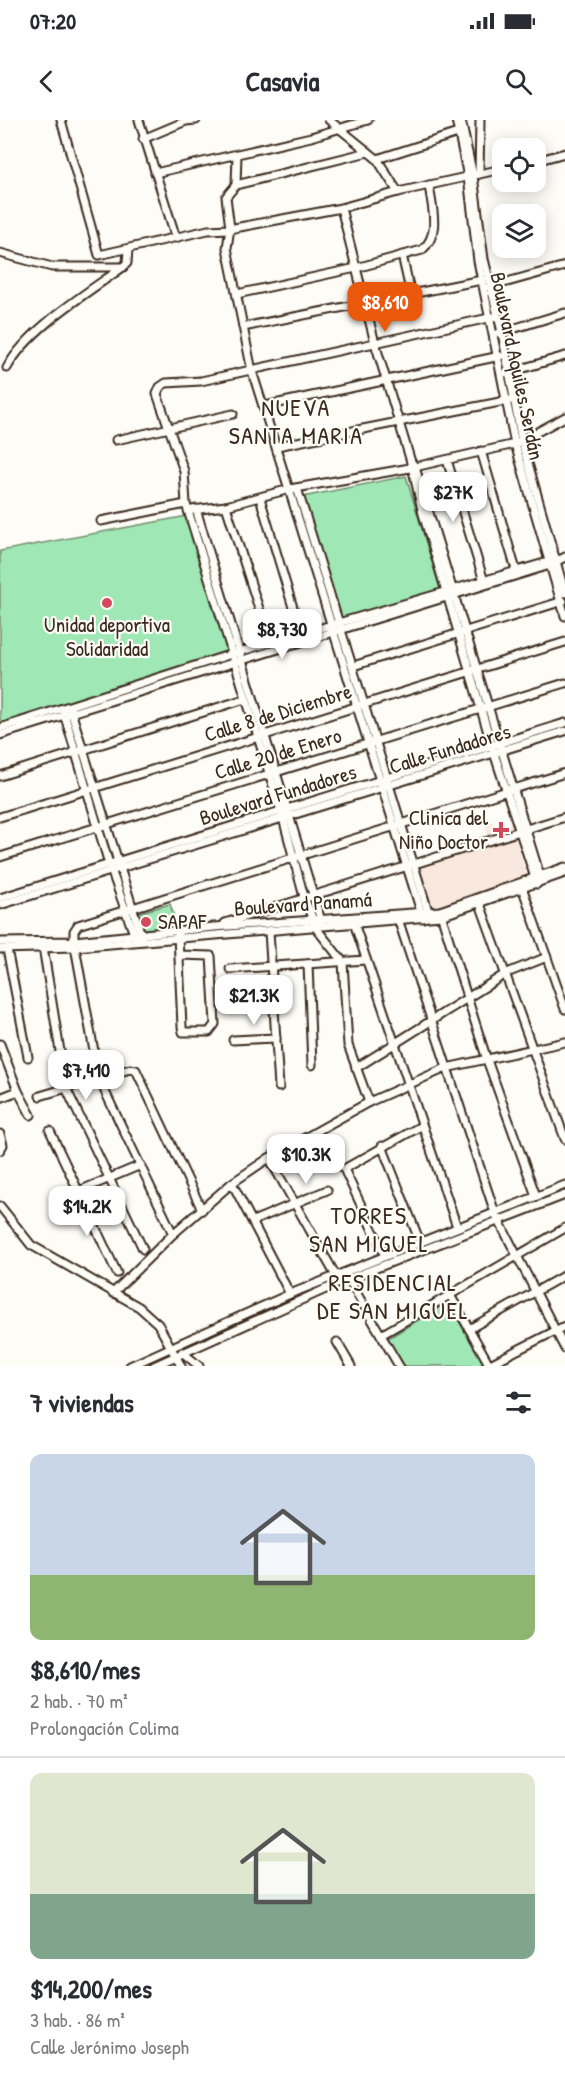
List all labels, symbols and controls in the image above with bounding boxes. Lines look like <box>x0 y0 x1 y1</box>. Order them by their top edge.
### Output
text: 07:20 <box>30 6 76 36</box>
text: Casavia <box>246 63 319 99</box>
icon: back <box>30 65 63 98</box>
icon: search <box>502 65 535 98</box>
map controls <box>492 138 546 258</box>
button: locate <box>492 138 546 192</box>
button: layers <box>492 204 546 258</box>
street label: Boulevard Aquiles Serdán <box>483 269 552 462</box>
pin: $8,610 <box>336 282 434 333</box>
text: $8,610 <box>361 288 409 315</box>
district label: NUEVA SANTA MARIA <box>229 391 363 451</box>
pin: $27K <box>417 472 489 523</box>
text: $27K <box>433 478 473 505</box>
marker: Unidad deportiva Solidaridad <box>100 596 114 610</box>
pin: $8,730 <box>233 609 331 660</box>
place label: Unidad deportiva Solidaridad <box>44 610 170 663</box>
text: $8,730 <box>257 615 307 642</box>
street label: Calle 8 de Diciembre <box>201 676 355 749</box>
street label: Calle Fundadores <box>386 716 514 781</box>
street label: Calle 20 de Enero <box>211 720 345 787</box>
street label: Boulevard Fundadores <box>196 757 360 832</box>
place label: Clinica del Niño Doctor <box>399 803 488 856</box>
marker: Clinica del Niño Doctor <box>492 821 510 839</box>
street label: Boulevard Panamá <box>233 884 373 923</box>
place label: SAPAF <box>158 907 207 936</box>
marker: SAPAF <box>139 915 153 929</box>
pin: $21.3K <box>205 975 303 1026</box>
text: $21.3K <box>229 981 279 1008</box>
pin: $7,410 <box>37 1050 135 1101</box>
text: $7,410 <box>62 1056 110 1083</box>
pin: $10.3K <box>257 1134 355 1185</box>
text: $10.3K <box>281 1140 331 1167</box>
pin: $14.2K <box>38 1186 136 1237</box>
text: $14.2K <box>63 1192 112 1219</box>
district label: TORRES SAN MIGUEL <box>309 1199 429 1259</box>
district label: RESIDENCIAL DE SAN MIGUEL <box>317 1266 469 1326</box>
text: 7 viviendas <box>30 1385 134 1420</box>
icon: filters <box>502 1386 535 1419</box>
icon: home <box>229 1493 337 1601</box>
text: $8,610/mes <box>30 1652 140 1687</box>
text: 2 hab. · 70 m² <box>30 1687 128 1714</box>
text: Prolongación Colima <box>30 1714 179 1741</box>
icon: home <box>229 1812 337 1920</box>
text: $14,200/mes <box>30 1971 152 2006</box>
text: 3 hab. · 86 m² <box>30 2006 125 2033</box>
text: Calle Jerónimo Joseph <box>30 2033 189 2060</box>

